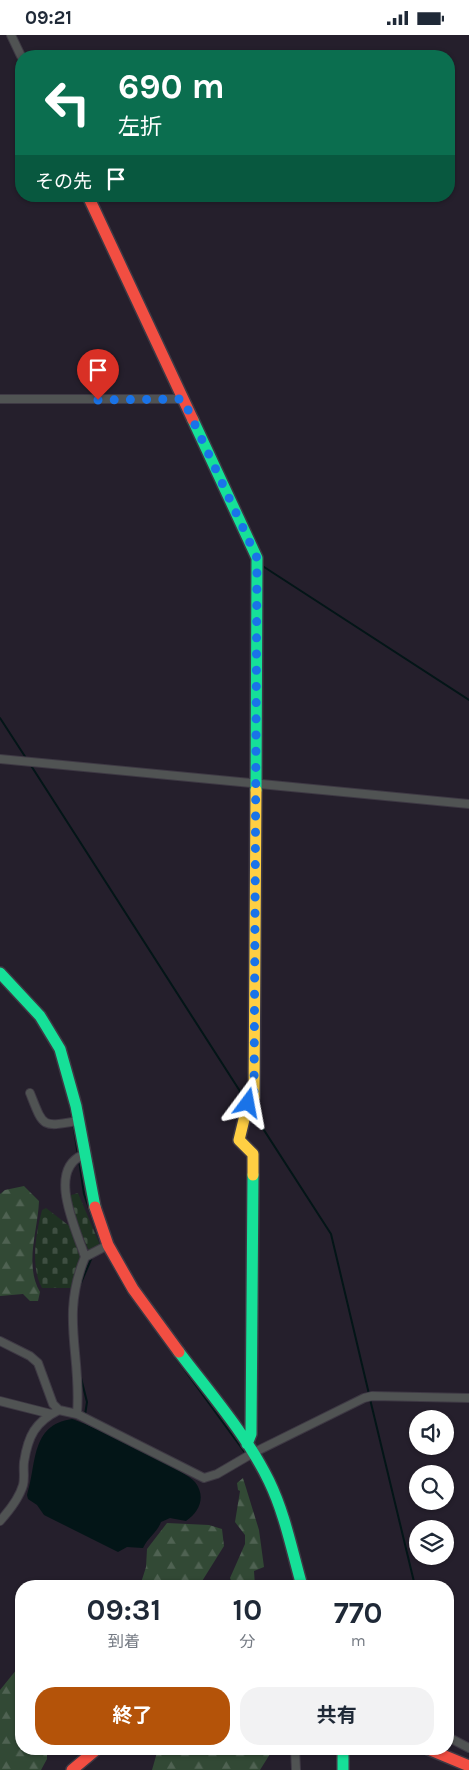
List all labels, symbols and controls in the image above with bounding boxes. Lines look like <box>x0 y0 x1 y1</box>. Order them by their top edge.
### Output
text: 09:21 <box>25 7 72 29</box>
text: 690 m <box>118 66 225 107</box>
icon: left <box>35 70 100 135</box>
text: 左折 <box>118 114 162 140</box>
icon: arrive <box>102 165 130 193</box>
text: その先 <box>35 171 92 193</box>
pin <box>77 349 119 400</box>
icon: arrive <box>84 356 112 384</box>
position arrow <box>221 1076 273 1128</box>
map controls <box>409 1410 454 1565</box>
button: sound <box>409 1410 454 1455</box>
button: search <box>409 1465 454 1510</box>
button: layers <box>409 1520 454 1565</box>
text: 09:31 <box>86 1592 161 1628</box>
text: 10 <box>233 1592 262 1628</box>
text: 770 <box>334 1595 383 1631</box>
text: m <box>351 1631 366 1650</box>
text: 到着 <box>108 1632 140 1651</box>
text: 分 <box>239 1632 255 1651</box>
button: 終了 <box>35 1687 230 1745</box>
button: 共有 <box>240 1687 434 1745</box>

